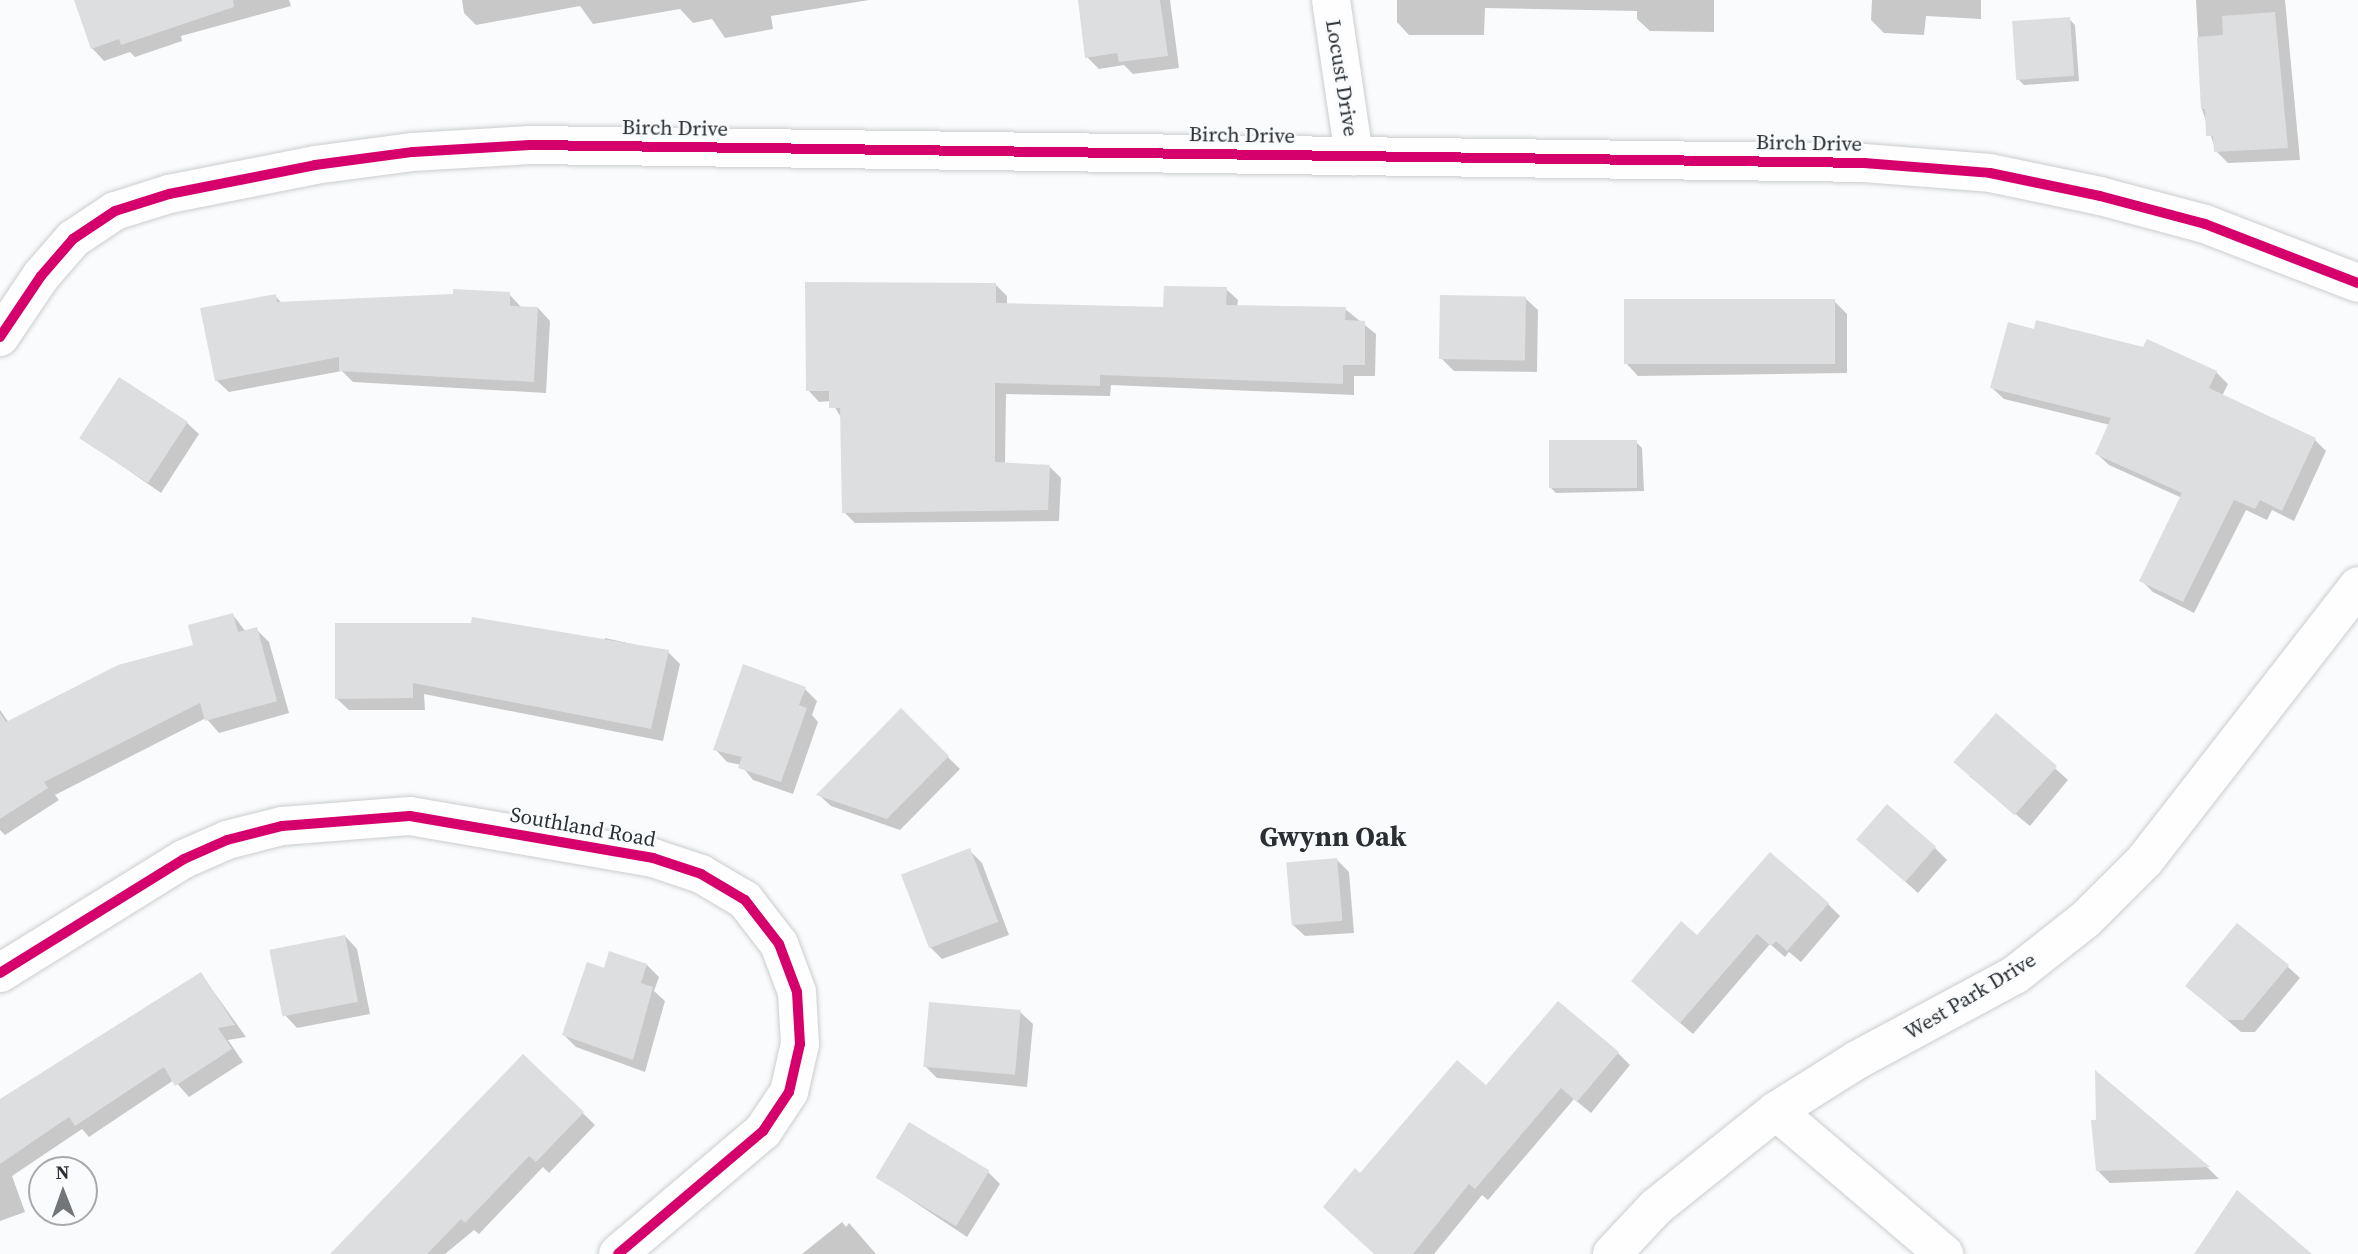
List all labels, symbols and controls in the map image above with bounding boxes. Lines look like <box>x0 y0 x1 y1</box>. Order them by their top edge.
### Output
street label: Locust Drive <box>1320 18 1364 138</box>
street label: Birch Drive <box>622 114 728 142</box>
street label: Birch Drive <box>1189 121 1295 149</box>
street label: Birch Drive <box>1756 129 1862 157</box>
street label: Southland Road <box>508 802 658 852</box>
district label: Gwynn Oak <box>1260 819 1406 853</box>
street label: West Park Drive <box>1900 947 2040 1045</box>
north arrow <box>28 1156 98 1226</box>
text: N <box>56 1159 70 1185</box>

